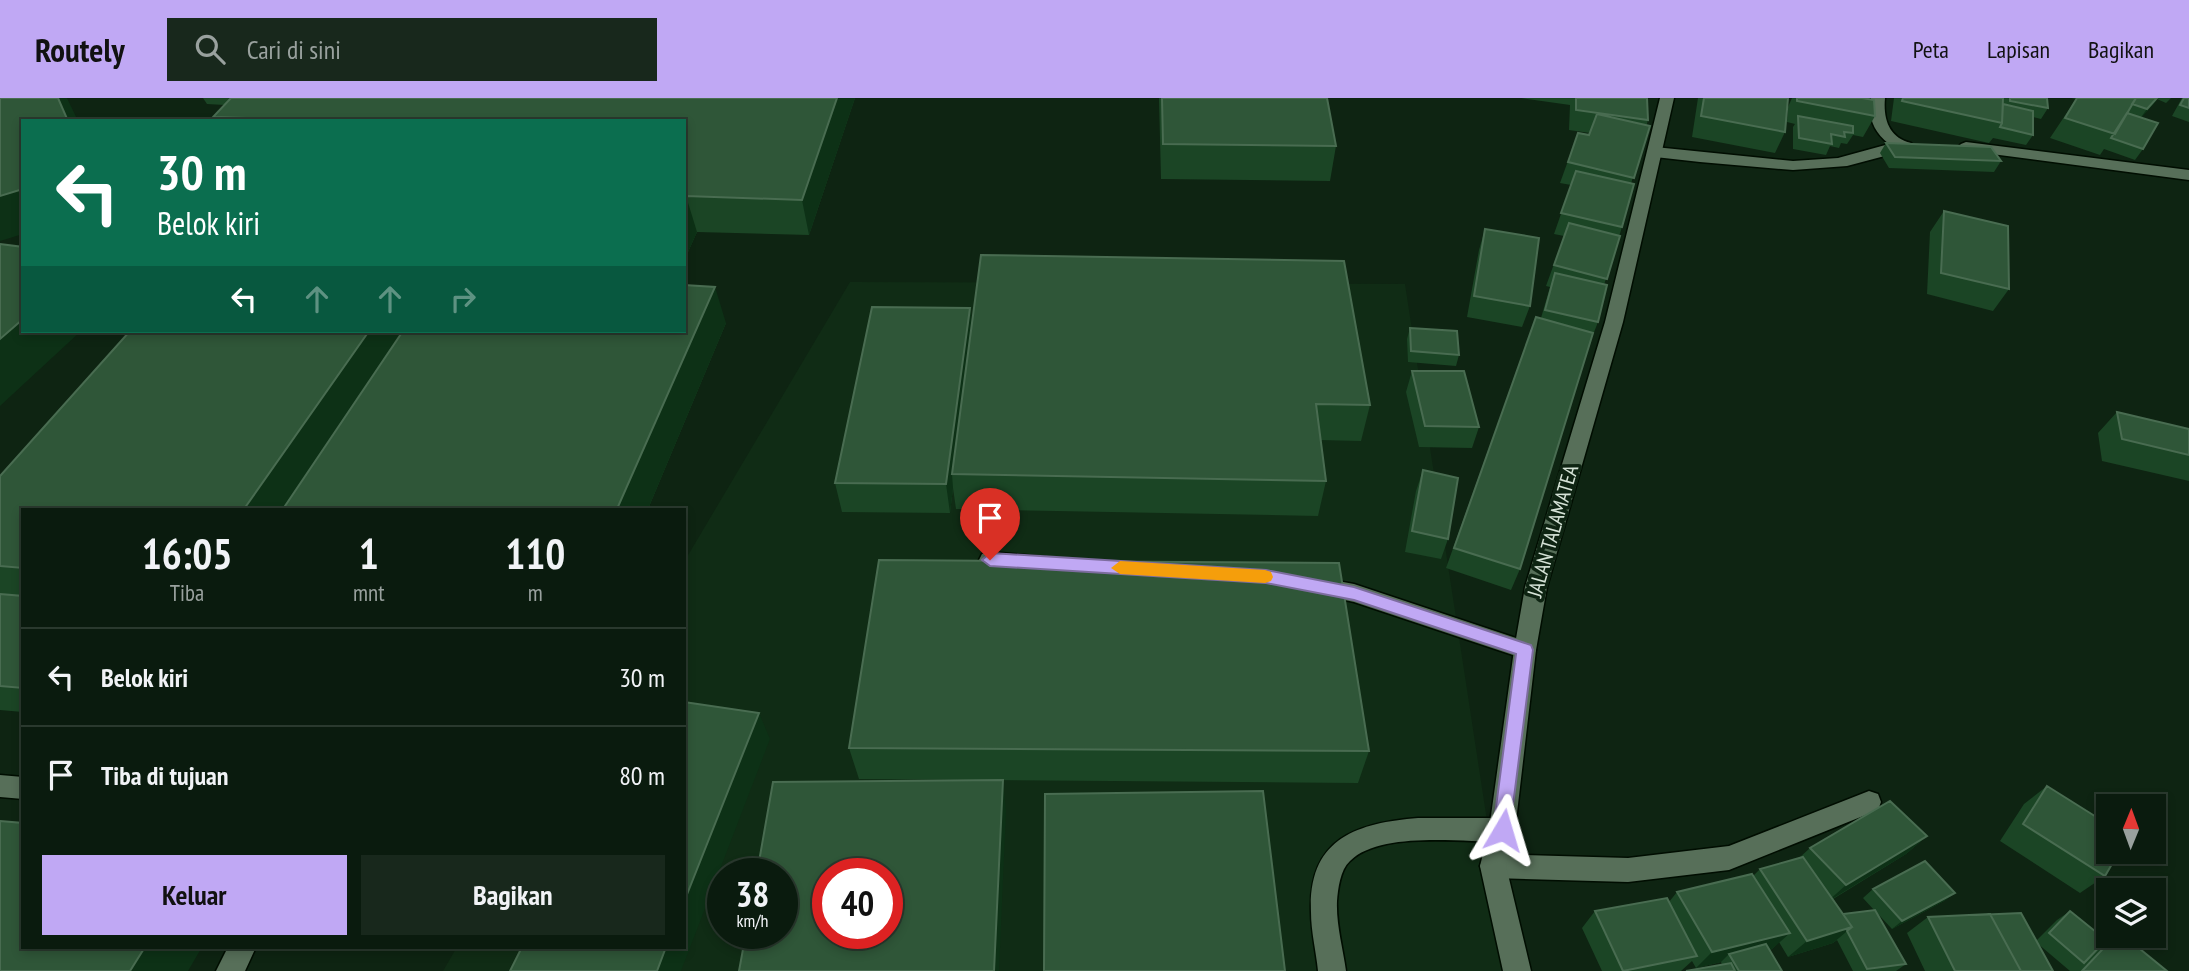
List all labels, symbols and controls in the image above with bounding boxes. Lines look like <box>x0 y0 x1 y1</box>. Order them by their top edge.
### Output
search box <box>167 18 657 81</box>
text: Routely <box>35 28 125 71</box>
icon: search <box>191 30 229 68</box>
text: Cari di sini <box>247 33 341 66</box>
text: Peta <box>1913 34 1949 65</box>
text: Lapisan <box>1987 34 2050 65</box>
text: Bagikan <box>2088 34 2154 65</box>
text: 30 m <box>157 140 246 204</box>
icon: left <box>42 147 133 238</box>
text: Belok kiri <box>157 202 260 244</box>
icon: left <box>225 280 263 318</box>
icon: ahead <box>298 280 336 318</box>
icon: ahead <box>371 280 409 318</box>
icon: right <box>444 280 482 318</box>
street label: JALAN TALAMATEA <box>1520 462 1584 601</box>
pin <box>960 488 1020 560</box>
icon: arrive <box>971 499 1009 537</box>
text: 16:05 <box>142 526 232 581</box>
text: 1 <box>359 526 379 581</box>
text: 110 <box>505 526 565 581</box>
text: Tiba <box>170 578 204 607</box>
text: mnt <box>353 578 385 607</box>
text: m <box>528 578 543 607</box>
icon: left <box>42 658 80 696</box>
text: Belok kiri <box>101 661 188 694</box>
text: 30 m <box>619 661 665 694</box>
icon: arrive <box>42 756 80 794</box>
text: Tiba di tujuan <box>101 759 229 792</box>
text: 80 m <box>619 759 665 792</box>
position arrow <box>1466 793 1540 867</box>
north arrow <box>2096 794 2166 864</box>
map controls <box>2096 794 2166 948</box>
button: Keluar <box>42 855 347 935</box>
button: Bagikan <box>361 855 665 935</box>
speed limit sign: 40 <box>812 858 903 949</box>
text: 38 <box>736 871 769 917</box>
button: layers <box>2096 878 2166 948</box>
text: km/h <box>737 909 768 932</box>

